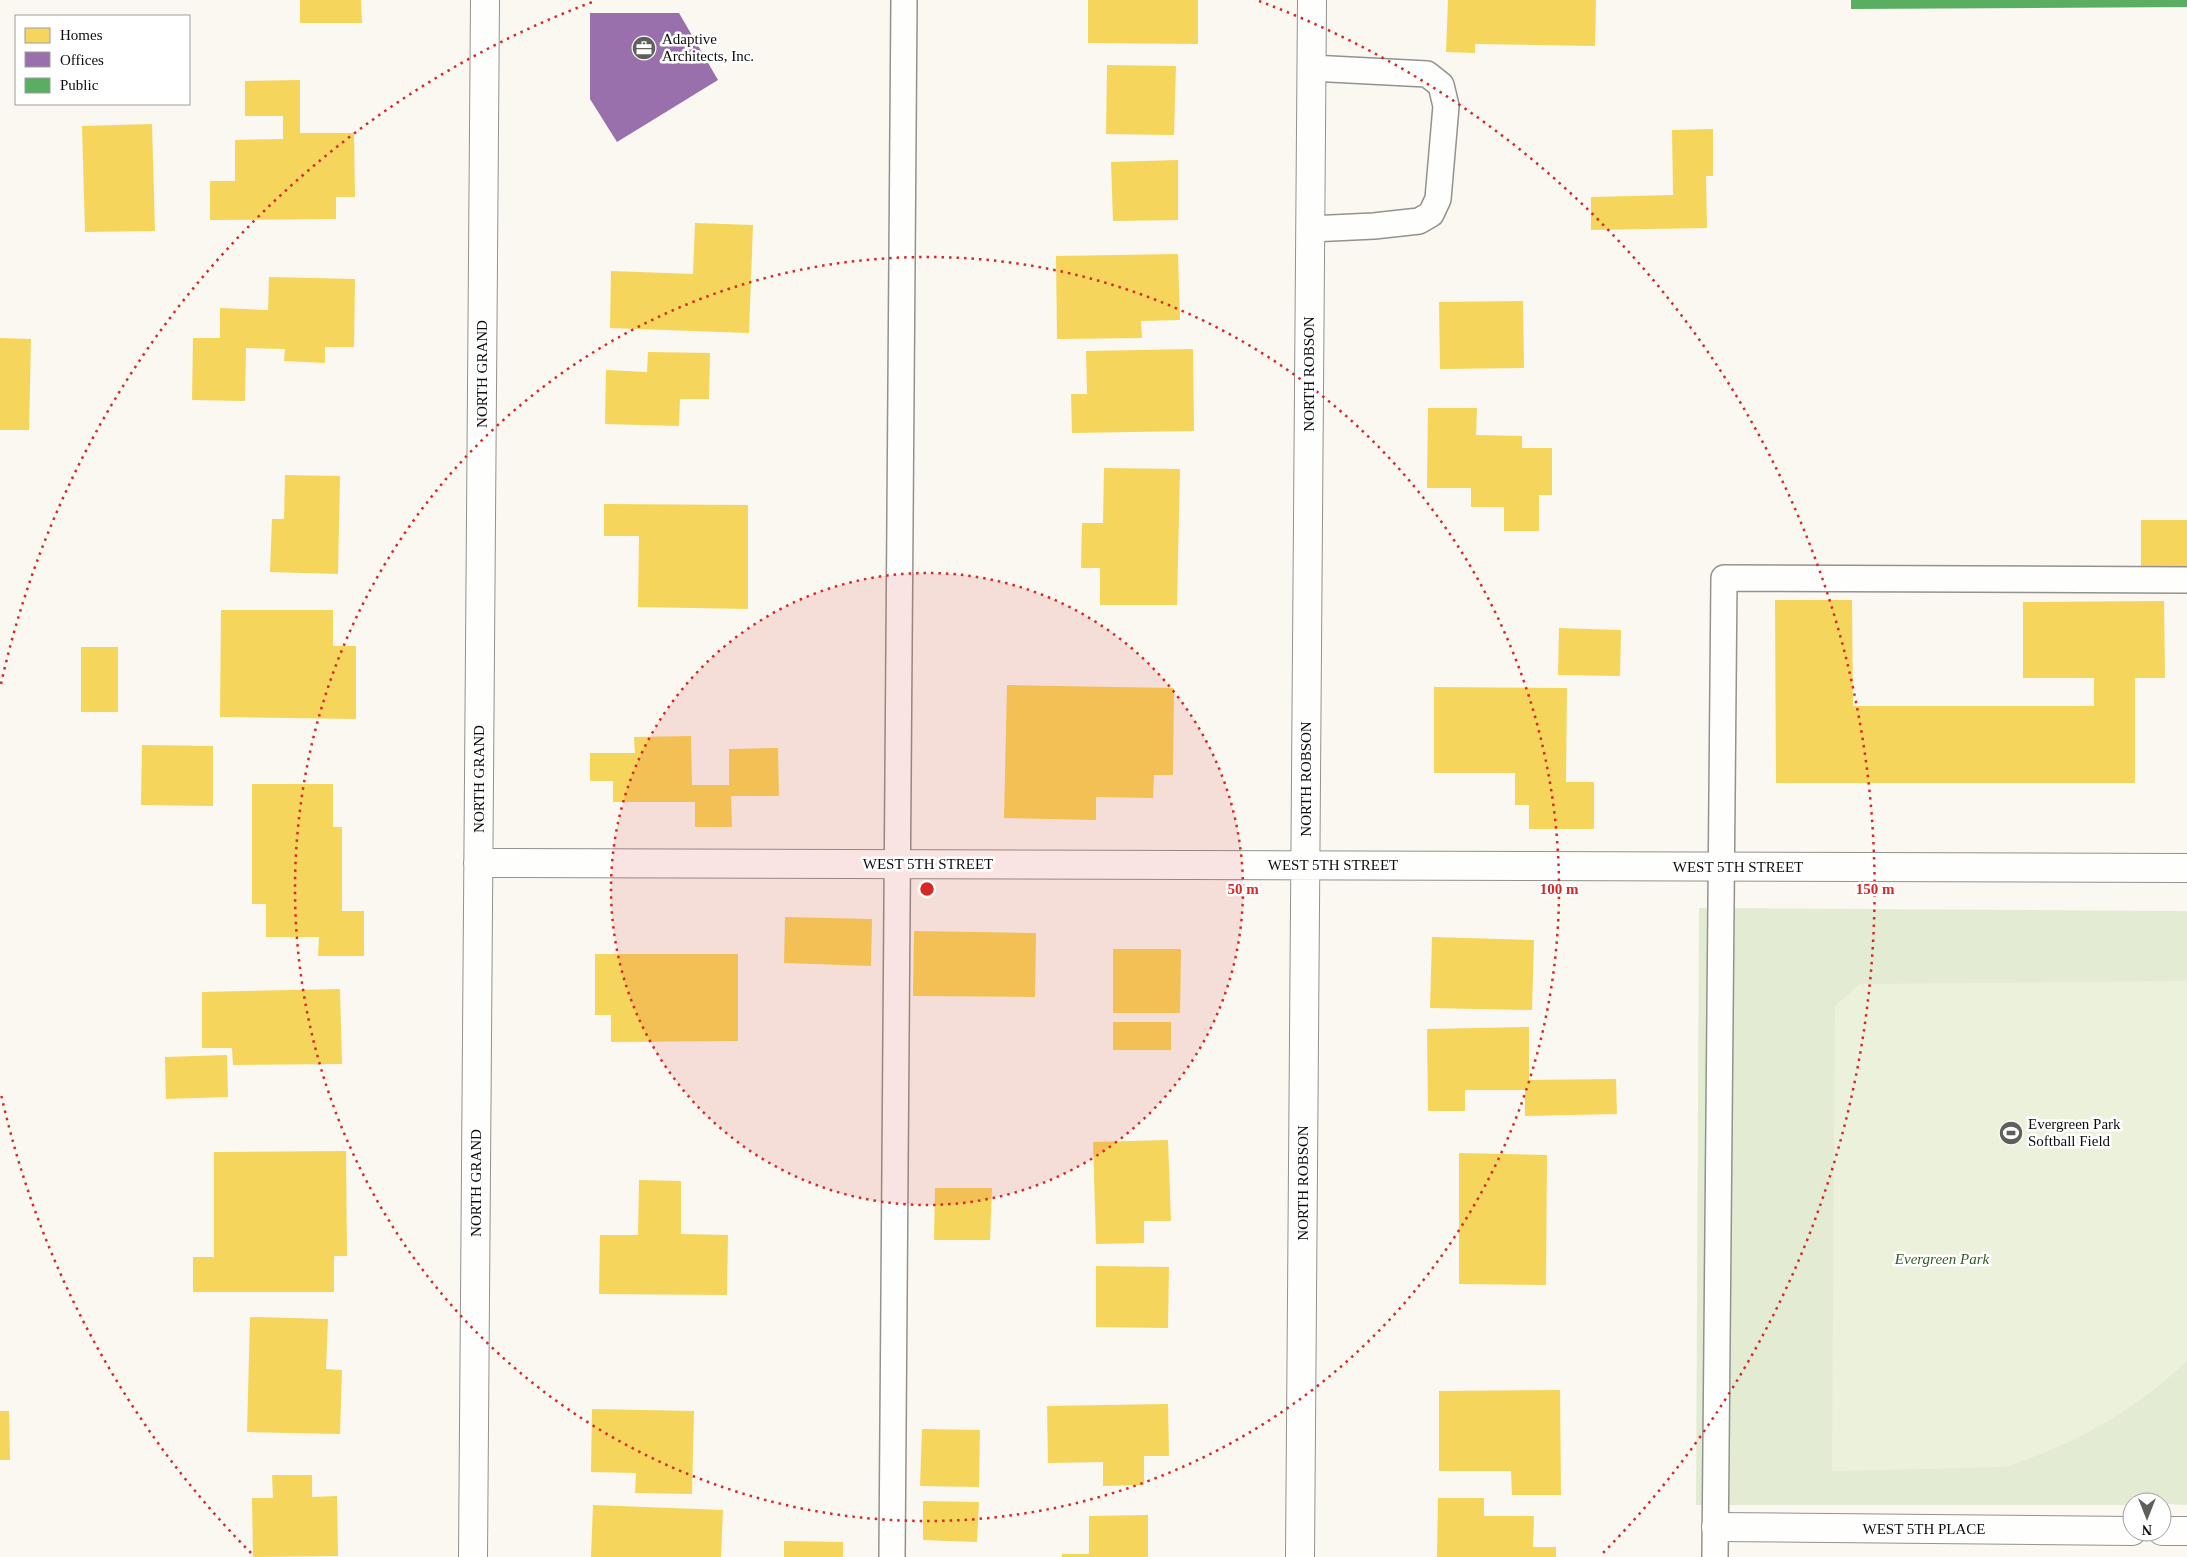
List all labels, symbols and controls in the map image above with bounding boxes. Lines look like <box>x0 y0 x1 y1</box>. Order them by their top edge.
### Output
legend <box>15 15 190 105</box>
text: Homes <box>60 27 103 43</box>
place label: Adaptive Architects, Inc. <box>662 31 754 64</box>
office icon: Adaptive Architects, Inc. <box>631 35 657 61</box>
text: Offices <box>60 52 104 68</box>
text: Public <box>60 77 99 93</box>
street label: NORTH ROBSON <box>1301 316 1317 432</box>
street label: NORTH GRAND <box>474 320 490 428</box>
street label: NORTH ROBSON <box>1298 721 1314 837</box>
street label: NORTH GRAND <box>471 725 487 833</box>
street label: WEST 5TH STREET <box>863 856 993 872</box>
street label: WEST 5TH STREET <box>1268 857 1398 873</box>
street label: WEST 5TH STREET <box>1673 859 1803 875</box>
centre of rings <box>918 880 936 898</box>
text: 50 m <box>1227 881 1259 897</box>
text: 100 m <box>1540 881 1579 897</box>
text: 150 m <box>1856 881 1895 897</box>
place label: Evergreen Park Softball Field <box>2028 1116 2121 1149</box>
sports icon: Evergreen Park Softball Field <box>1998 1120 2024 1146</box>
street label: NORTH ROBSON <box>1295 1125 1311 1241</box>
street label: NORTH GRAND <box>468 1129 484 1237</box>
park label: Evergreen Park <box>1894 1251 1989 1267</box>
north arrow <box>2122 1492 2172 1542</box>
street label: WEST 5TH PLACE <box>1862 1521 1986 1537</box>
text: N <box>2142 1522 2152 1537</box>

